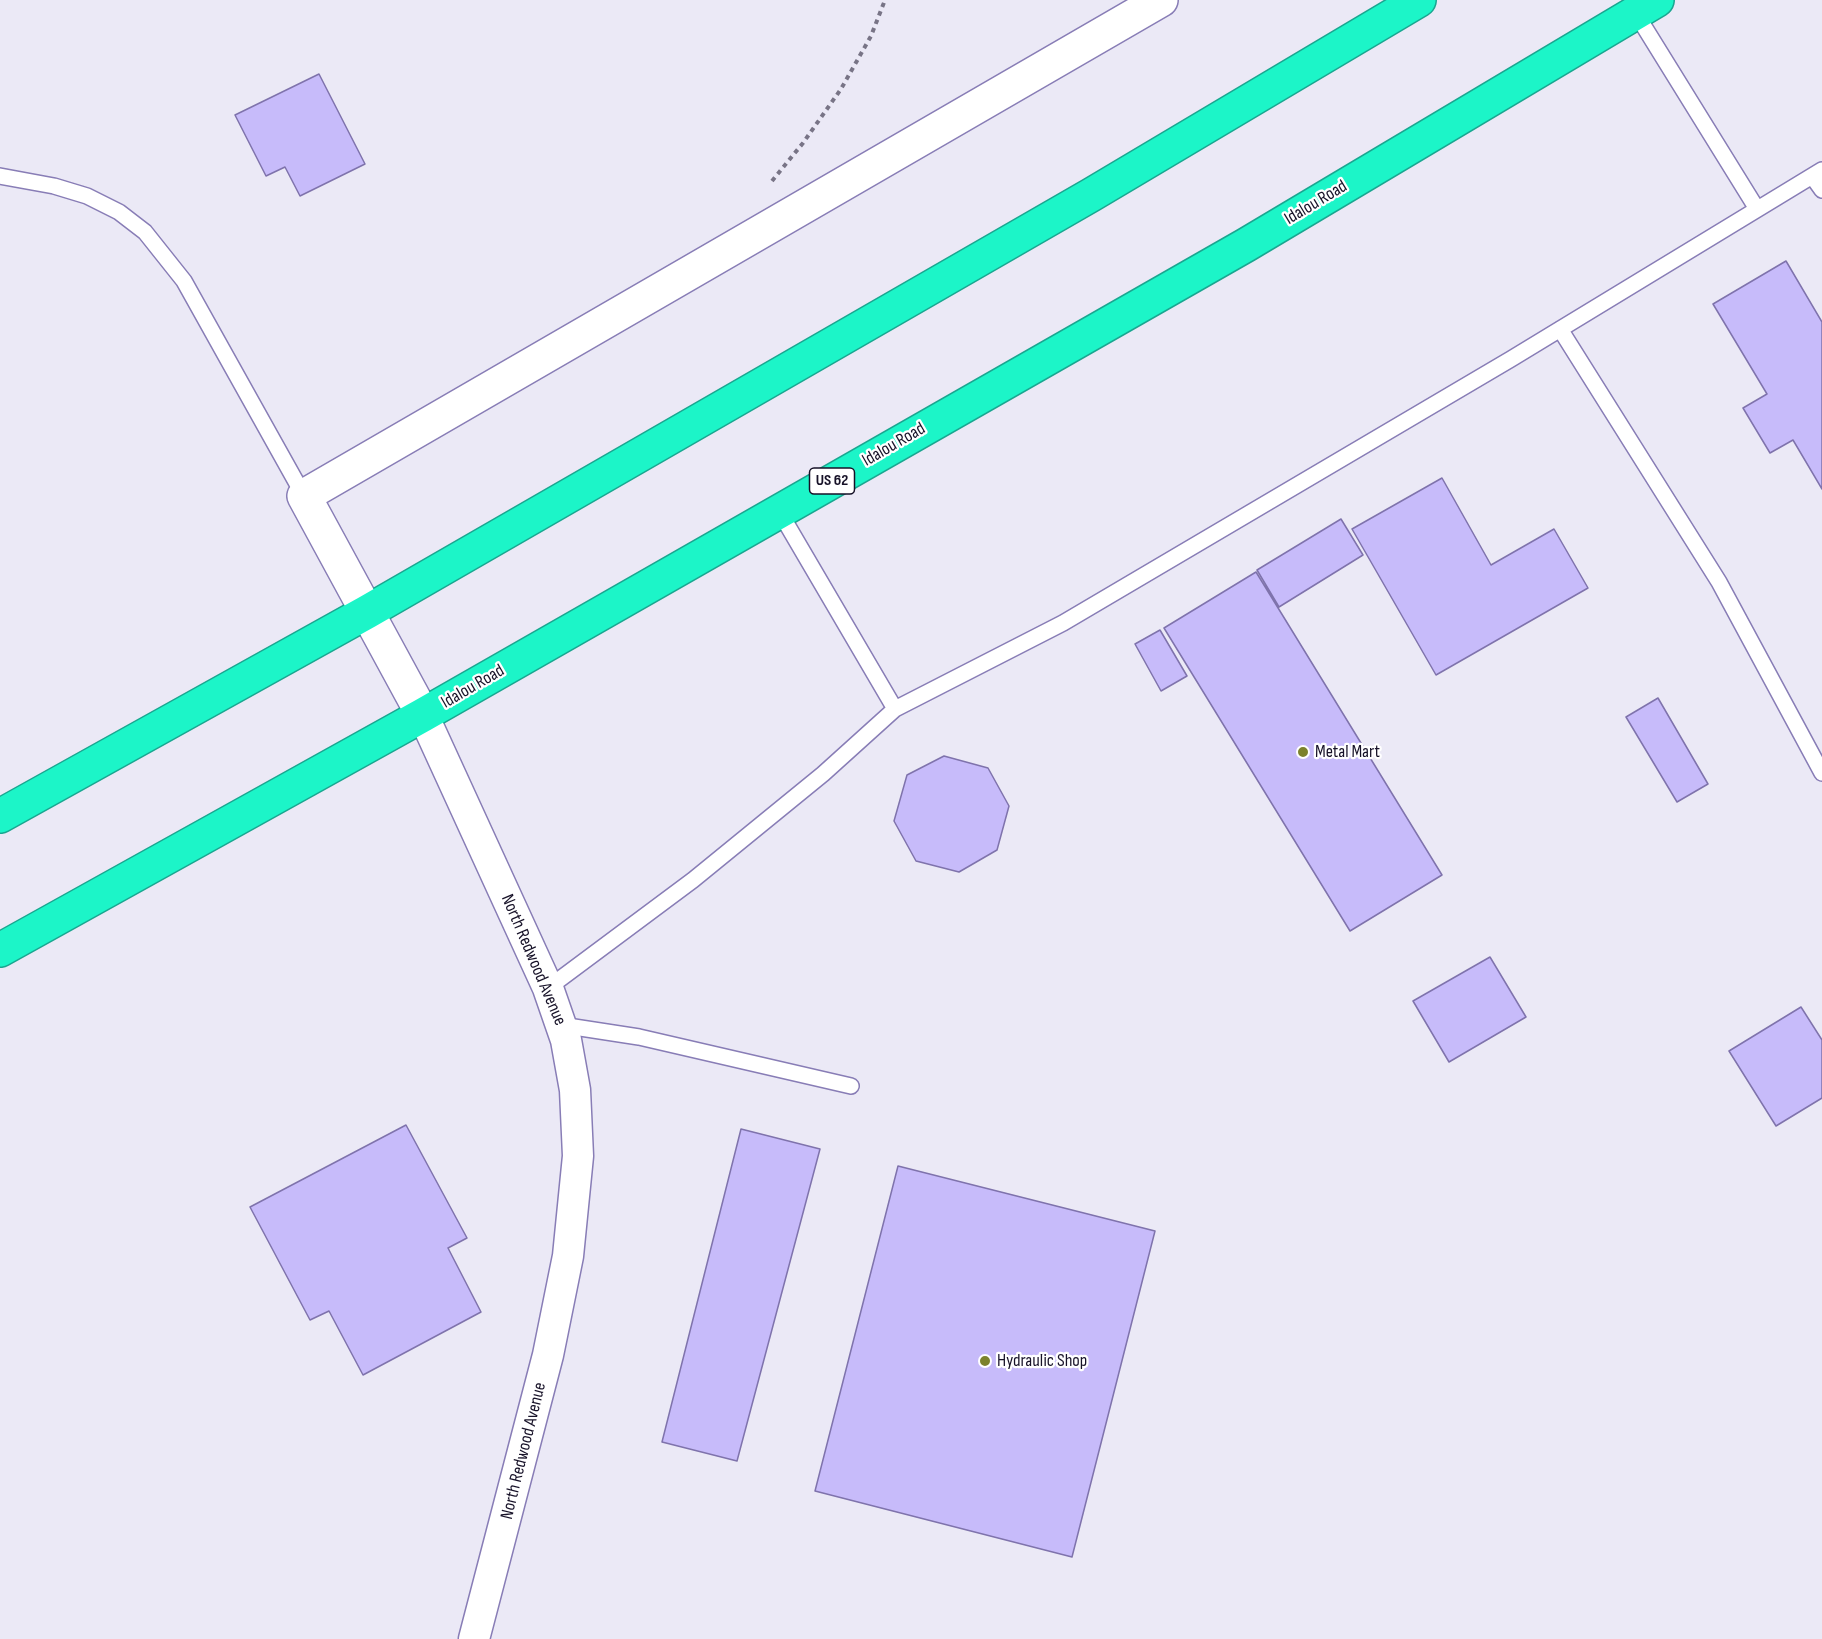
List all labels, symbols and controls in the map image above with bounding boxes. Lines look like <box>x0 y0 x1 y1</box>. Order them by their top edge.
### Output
street label: Idalou Road <box>1281 176 1351 230</box>
street label: Idalou Road <box>859 418 929 472</box>
road number: US 62 <box>810 468 854 494</box>
street label: Idalou Road <box>438 660 508 714</box>
place label: Metal Mart <box>1315 741 1380 763</box>
marker: Metal Mart <box>1296 745 1310 759</box>
street label: North Redwood Avenue <box>496 891 570 1029</box>
place label: Hydraulic Shop <box>997 1350 1087 1372</box>
marker: Hydraulic Shop <box>978 1354 992 1368</box>
street label: North Redwood Avenue <box>497 1380 551 1522</box>

